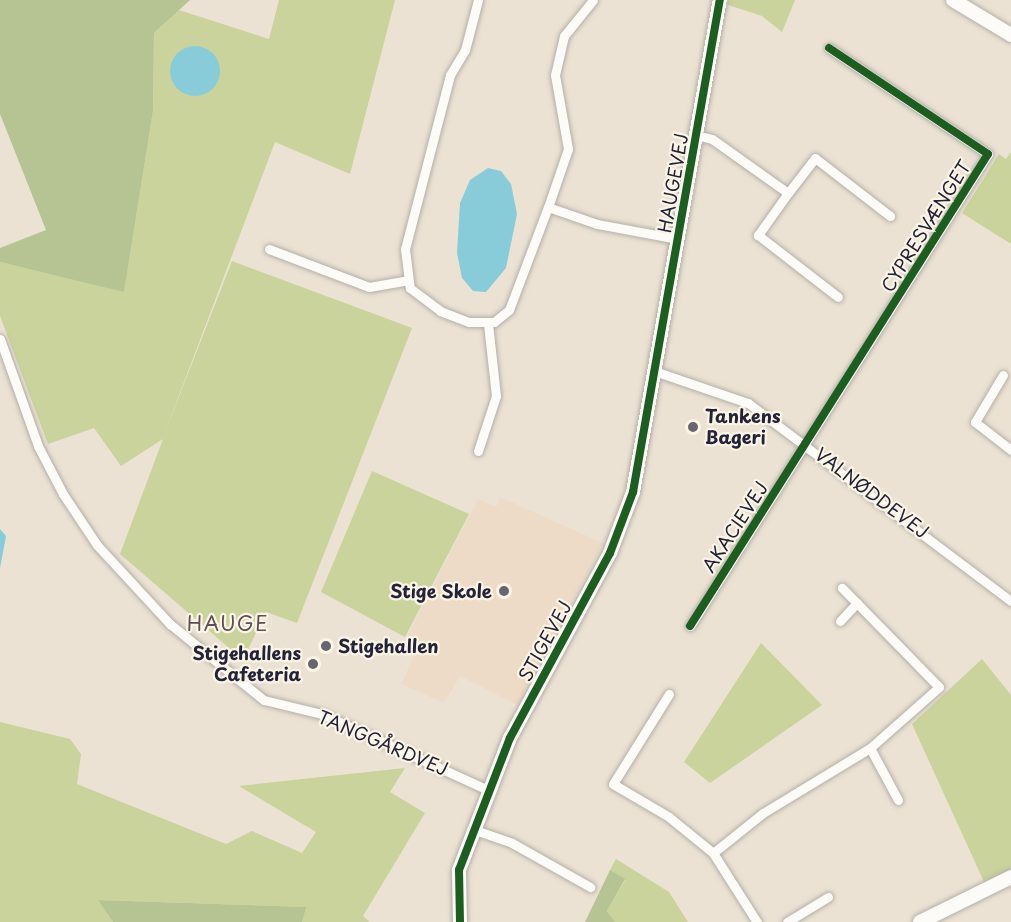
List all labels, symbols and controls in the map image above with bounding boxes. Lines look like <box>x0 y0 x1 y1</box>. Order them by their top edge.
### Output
street label: HAUGEVEJ <box>654 132 692 234</box>
street label: CYPRESVÆNGET <box>877 156 975 296</box>
place label: Tankens Bageri <box>705 406 781 448</box>
marker: Tankens Bageri <box>686 420 700 434</box>
street label: VALNØDDEVEJ <box>811 443 933 543</box>
street label: AKACIEVEJ <box>698 478 772 576</box>
place label: Stige Skole <box>389 580 492 602</box>
marker: Stige Skole <box>497 584 511 598</box>
street label: STIGEVEJ <box>514 597 576 685</box>
district label: HAUGE <box>186 611 270 635</box>
place label: Stigehallen <box>338 635 439 657</box>
marker: Stigehallen <box>319 639 333 653</box>
place label: Stigehallens Cafeteria <box>193 643 301 686</box>
marker: Stigehallens Cafeteria <box>306 657 320 671</box>
street label: TANGGÅRDVEJ <box>315 706 451 780</box>

